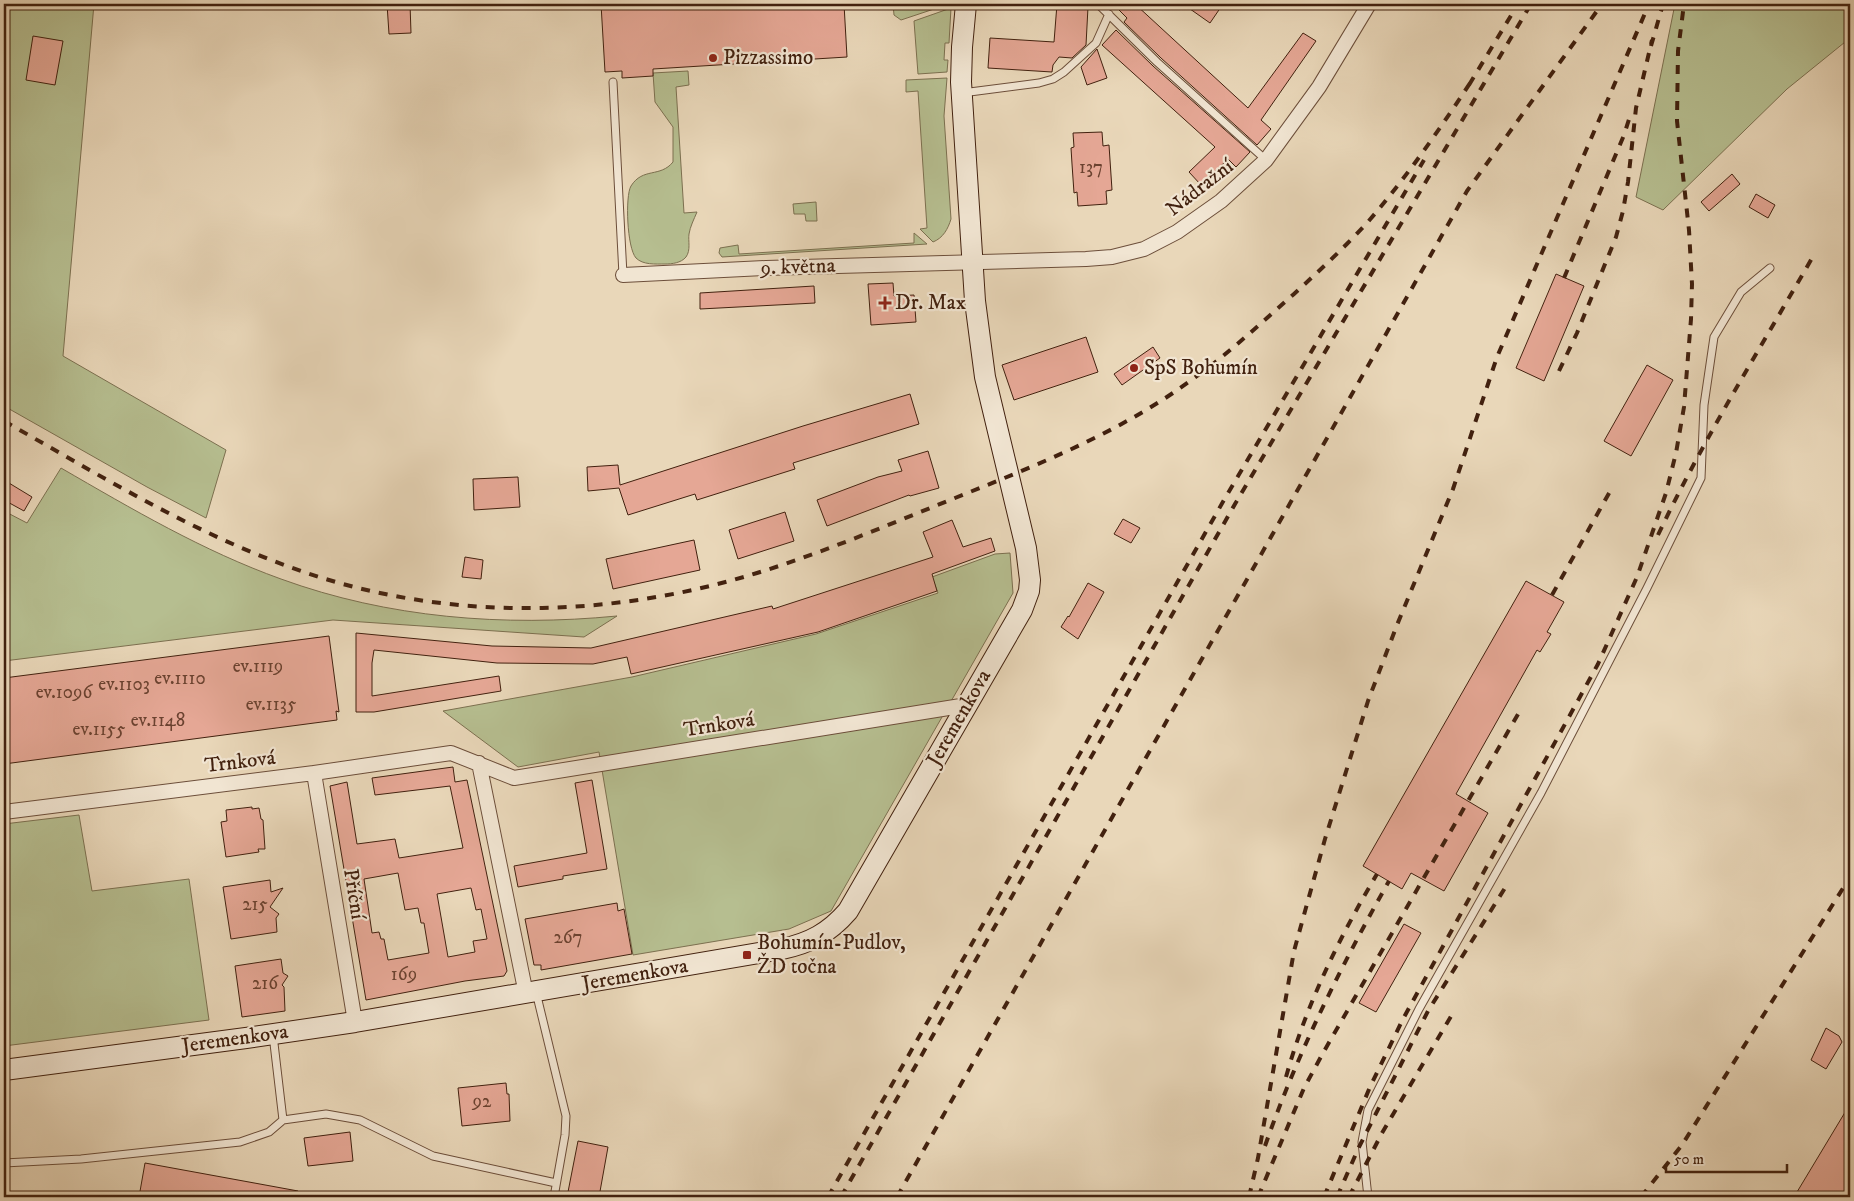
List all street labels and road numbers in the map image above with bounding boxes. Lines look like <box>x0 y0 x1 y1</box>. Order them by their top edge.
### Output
street label: Nádražní <box>1161 153 1240 222</box>
street label: 9. května <box>759 253 836 281</box>
street label: Jeremenkova <box>920 665 997 773</box>
street label: Trnková <box>682 707 756 743</box>
street label: Trnková <box>203 745 277 779</box>
street label: Příční <box>337 867 371 923</box>
street label: Jeremenkova <box>578 953 690 997</box>
street label: Jeremenkova <box>178 1019 290 1060</box>

